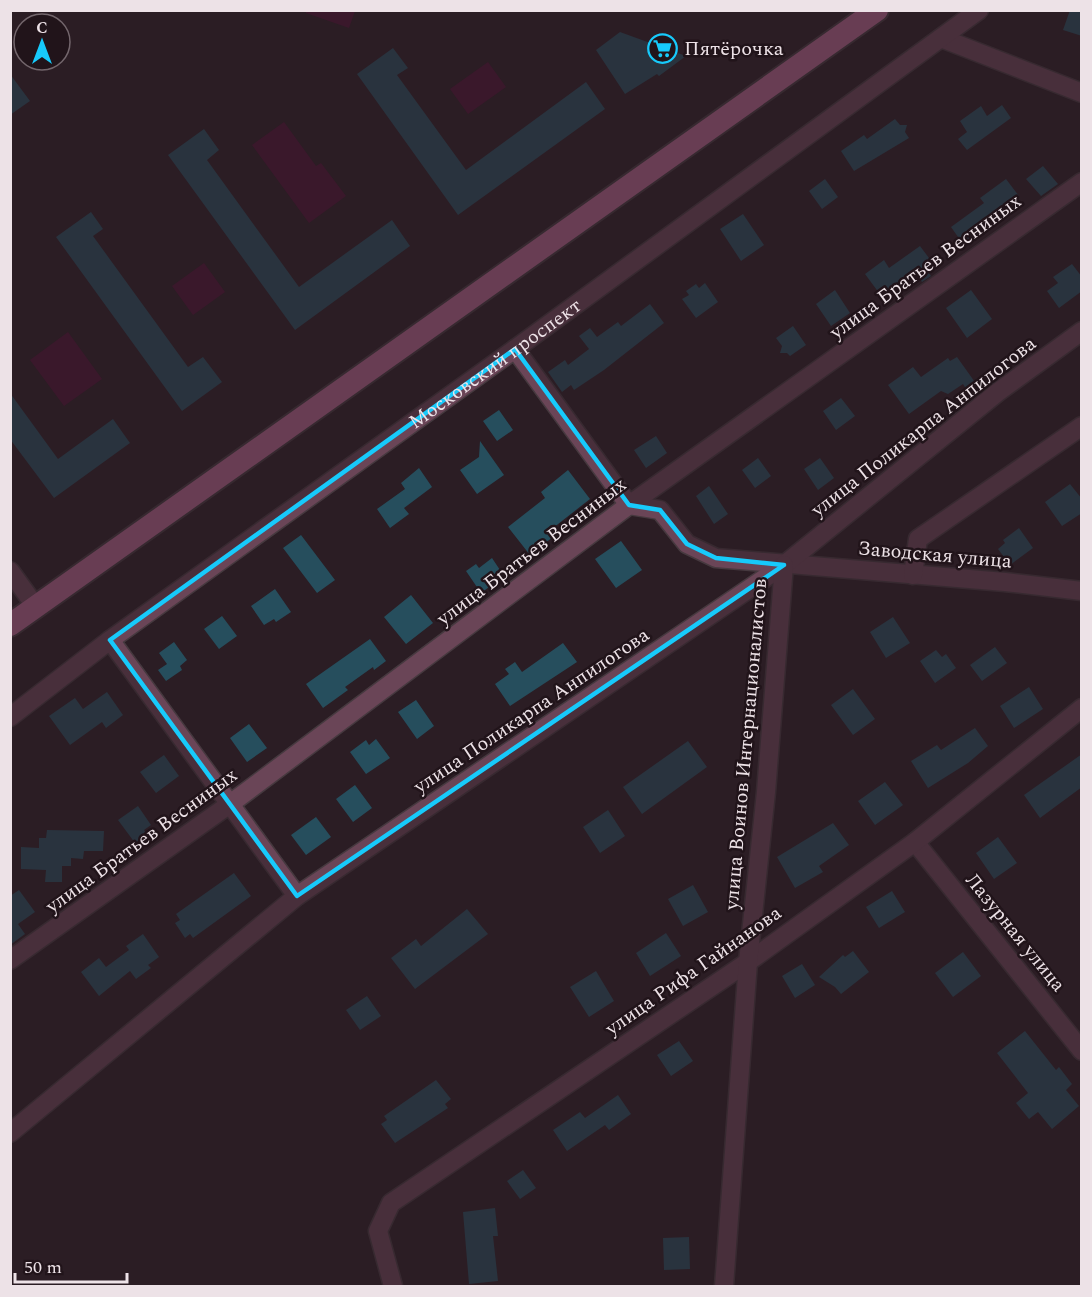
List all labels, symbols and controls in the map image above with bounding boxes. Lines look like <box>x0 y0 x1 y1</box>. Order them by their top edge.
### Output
north arrow <box>12 12 72 72</box>
text: С <box>36 16 48 40</box>
supermarket icon: Пятёрочка <box>647 32 679 64</box>
place label: Пятёрочка <box>684 34 784 64</box>
street label: улица Братьев Весниных <box>823 187 1028 347</box>
street label: Московский проспект <box>403 291 588 437</box>
street label: улица Поликарпа Анпилогова <box>804 329 1043 525</box>
street label: улица Братьев Весниных <box>430 470 633 634</box>
street label: Заводская улица <box>857 533 1013 577</box>
street label: улица Воинов Интернационалистов <box>716 577 775 912</box>
street label: улица Поликарпа Анпилогова <box>407 620 656 802</box>
street label: улица Братьев Весниных <box>39 761 244 921</box>
street label: Лазурная улица <box>958 867 1073 999</box>
street label: улица Рифа Гайнанова <box>598 898 788 1044</box>
scale bar <box>15 1246 128 1284</box>
text: 50 m <box>24 1254 62 1281</box>

